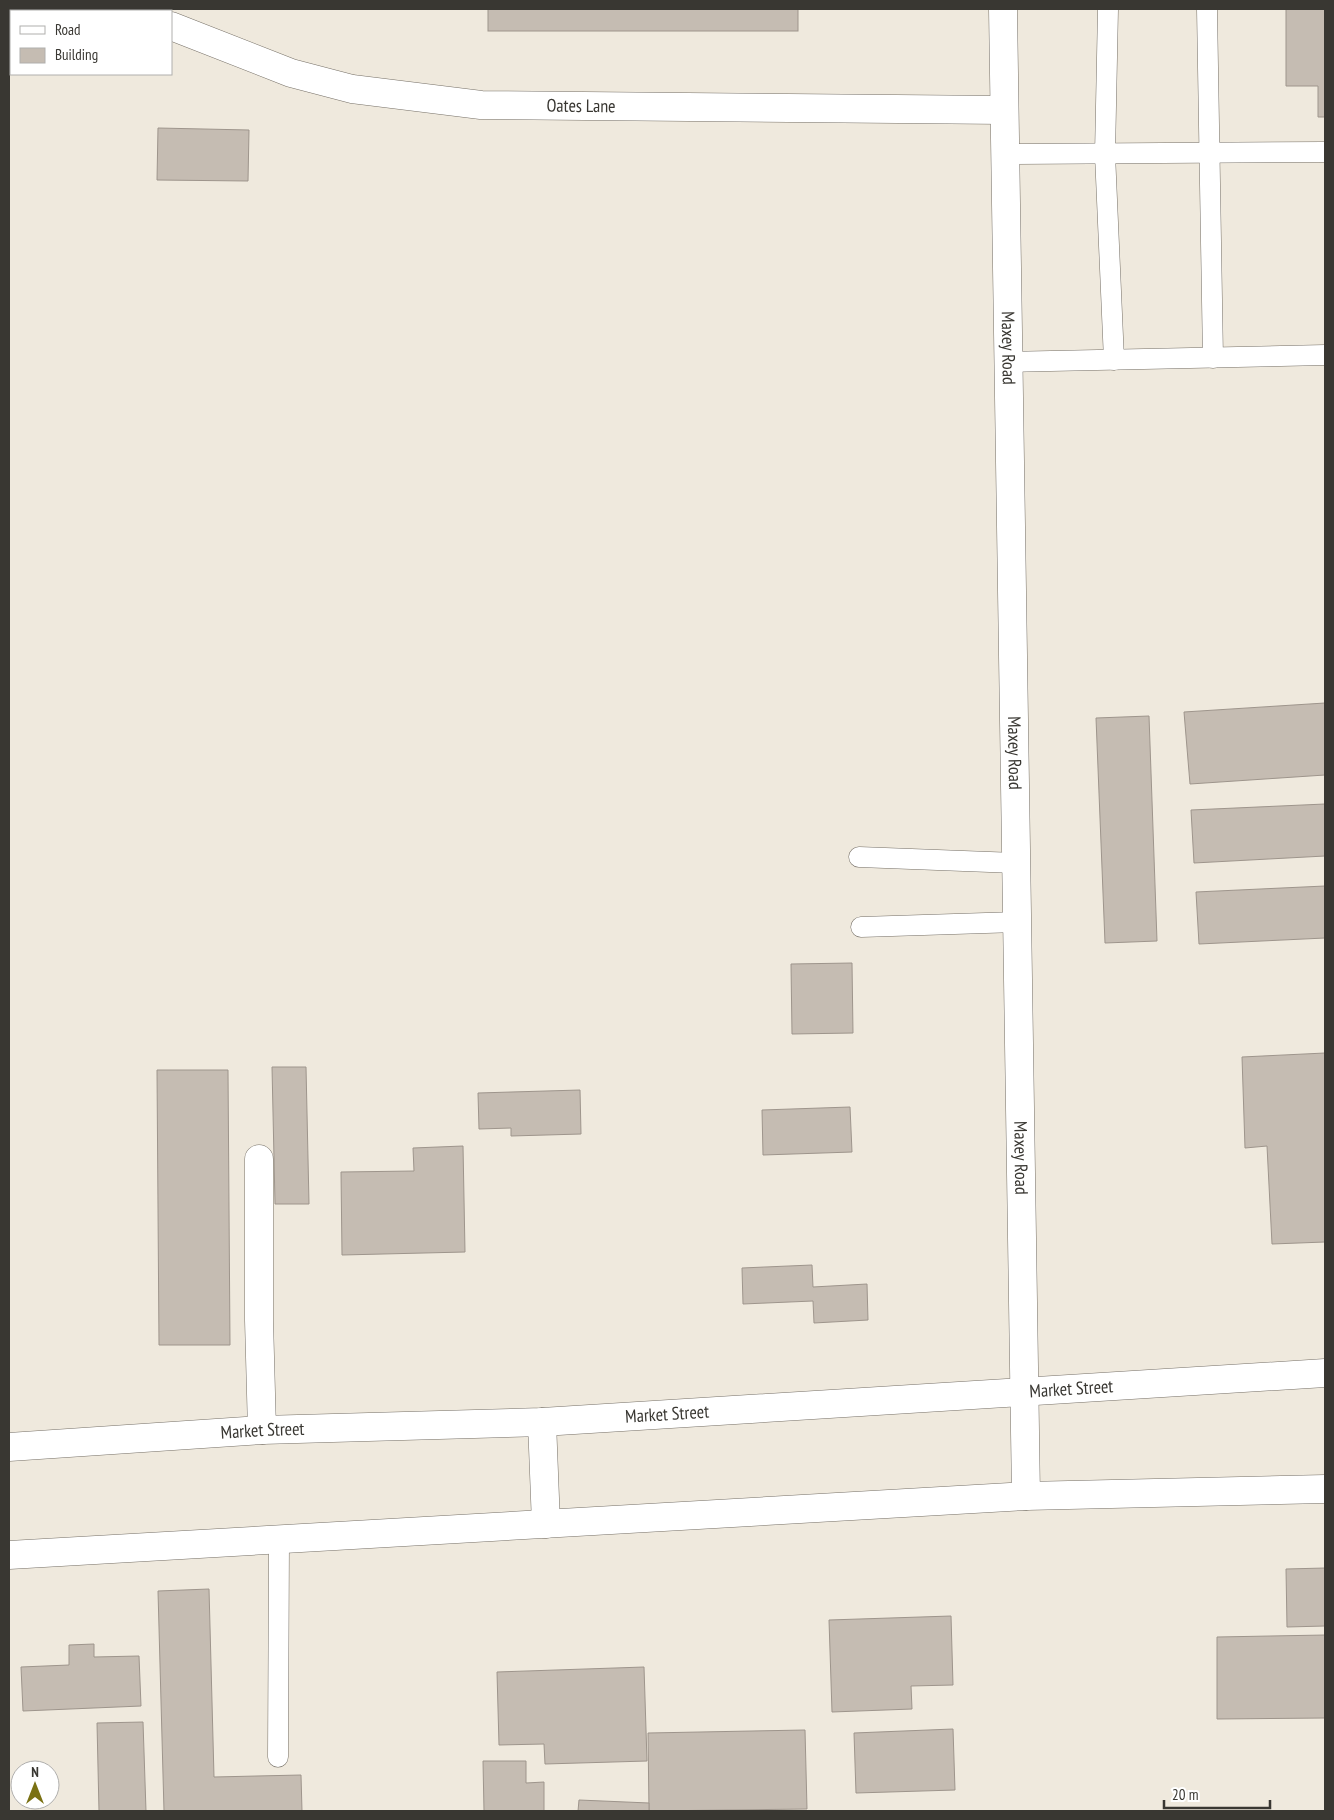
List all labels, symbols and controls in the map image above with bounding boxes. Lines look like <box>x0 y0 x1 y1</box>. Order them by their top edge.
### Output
legend <box>10 10 172 75</box>
text: Road <box>55 20 81 39</box>
text: Building <box>55 45 98 64</box>
street label: Oates Lane <box>546 94 616 117</box>
street label: Maxey Road <box>997 311 1021 385</box>
street label: Maxey Road <box>1003 716 1027 790</box>
street label: Maxey Road <box>1009 1121 1033 1195</box>
street label: Market Street <box>1029 1374 1114 1402</box>
street label: Market Street <box>624 1400 710 1428</box>
street label: Market Street <box>220 1417 305 1444</box>
north arrow <box>10 1760 60 1810</box>
text: N <box>31 1763 39 1781</box>
scale bar <box>1164 1778 1270 1810</box>
text: 20 m <box>1172 1785 1198 1804</box>

